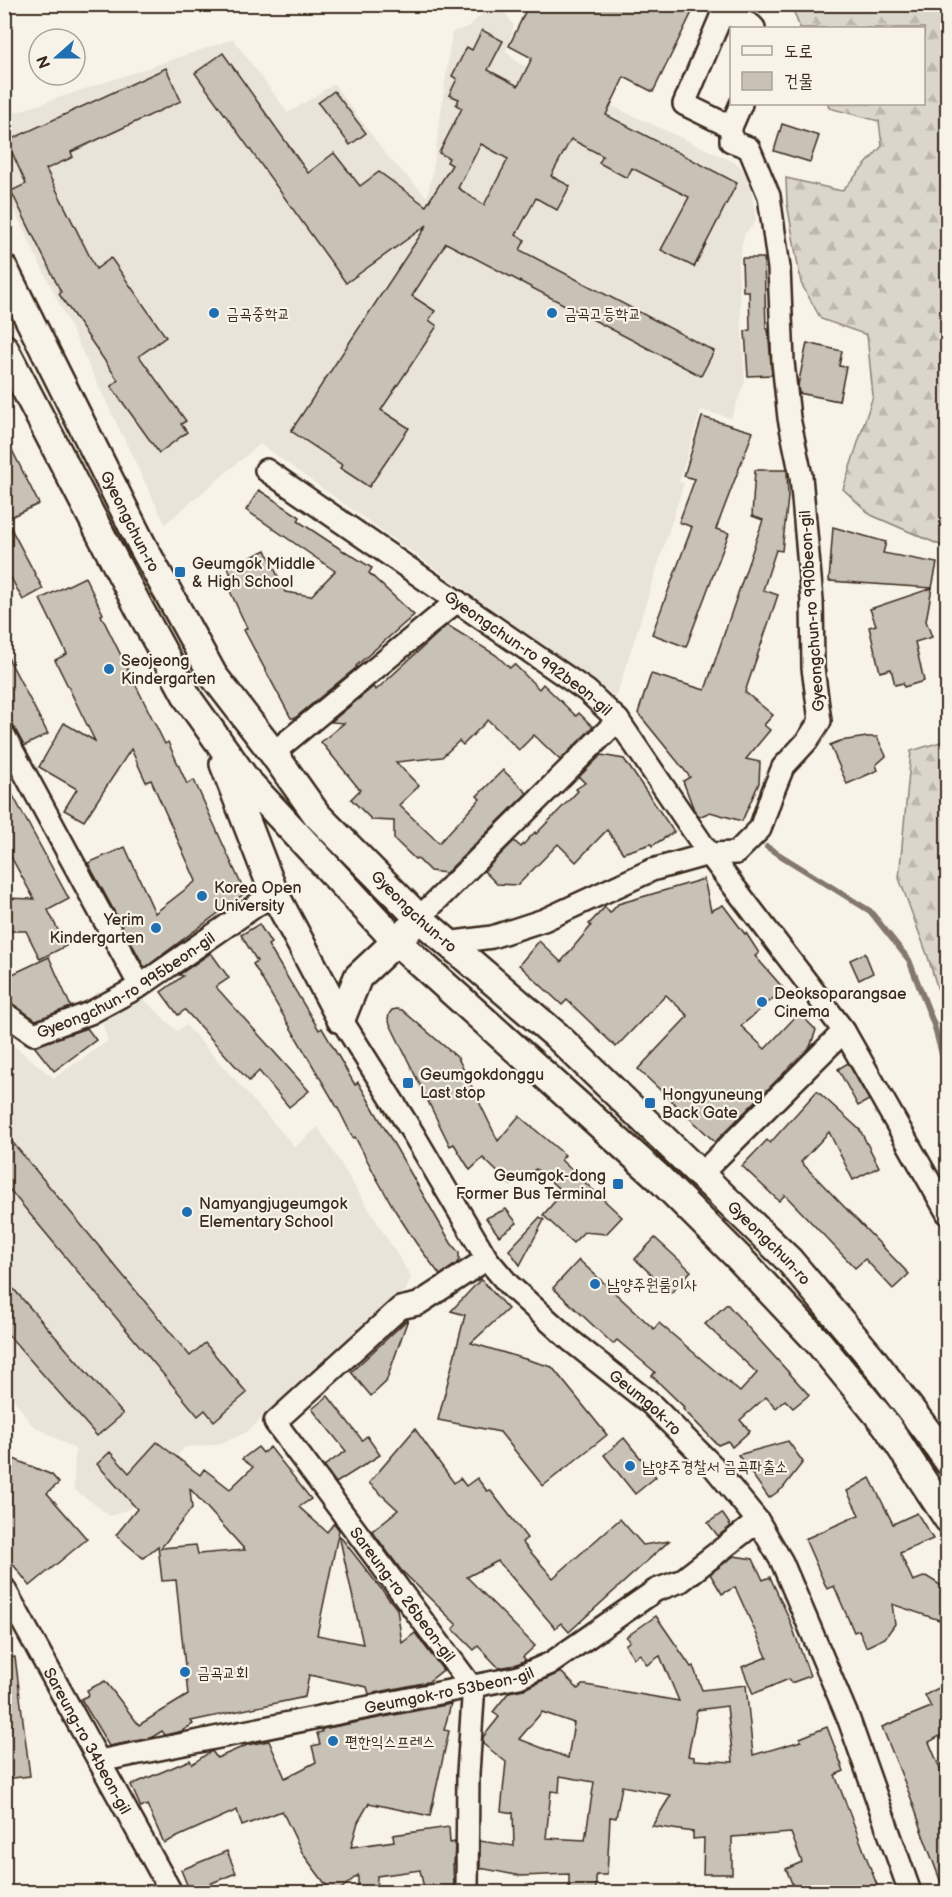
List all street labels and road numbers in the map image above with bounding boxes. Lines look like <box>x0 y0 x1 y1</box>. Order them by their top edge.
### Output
street label: Gyeongchun-ro <box>95 468 163 576</box>
street label: Gyeongchun-ro 990beon-gil <box>796 509 829 712</box>
street label: Gyeongchun-ro 992beon-gil <box>440 588 615 720</box>
street label: Gyeongchun-ro <box>366 867 460 957</box>
street label: Gyeongchun-ro 995beon-gil <box>34 929 219 1043</box>
street label: Gyeongchun-ro <box>723 1198 814 1289</box>
street label: Geumgok-ro <box>605 1366 685 1440</box>
street label: Sareung-ro 26beon-gil <box>345 1524 459 1666</box>
street label: Geumgok-ro 53beon-gil <box>363 1664 537 1719</box>
street label: Sareung-ro 34beon-gil <box>39 1665 134 1818</box>

